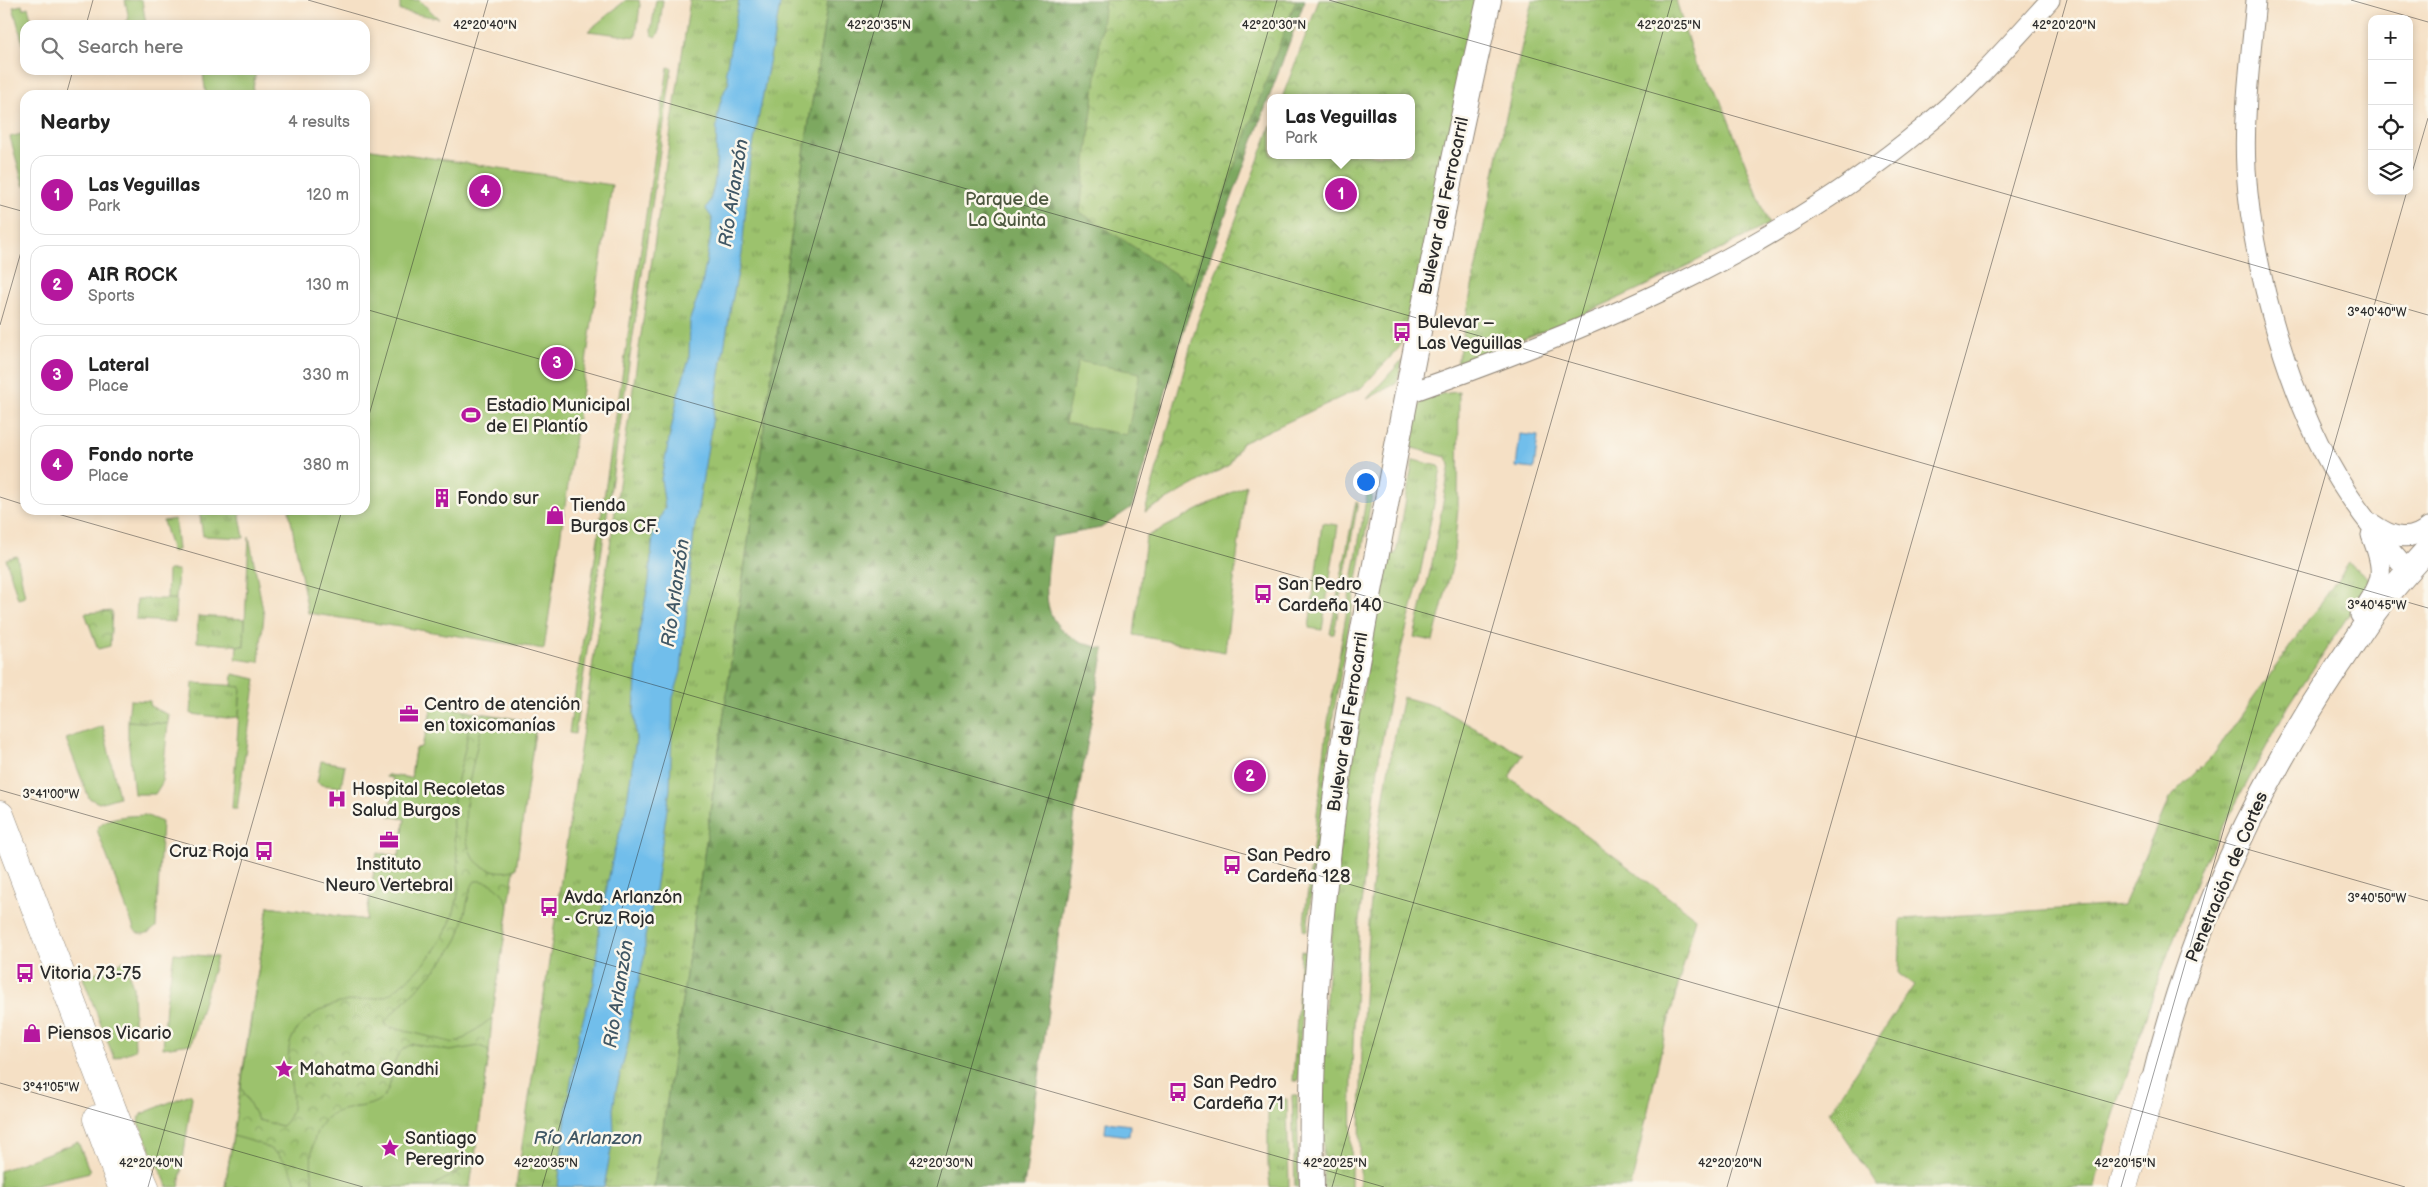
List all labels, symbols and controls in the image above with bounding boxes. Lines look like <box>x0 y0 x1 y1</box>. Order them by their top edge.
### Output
map controls <box>2368 15 2413 195</box>
button: + <box>2368 15 2413 60</box>
text: 42°20'40"N <box>453 18 517 33</box>
text: 42°20'35"N <box>847 18 911 33</box>
text: 42°20'30"N <box>1242 18 1306 33</box>
text: 42°20'25"N <box>1637 18 1701 33</box>
text: 42°20'20"N <box>2032 18 2096 33</box>
search box <box>20 20 370 75</box>
icon: search <box>38 34 66 62</box>
text: Search here <box>78 36 183 59</box>
button: − <box>2368 60 2413 105</box>
popup <box>1267 94 1415 159</box>
button: locate <box>2368 105 2413 150</box>
text: Las Veguillas <box>1285 106 1397 129</box>
text: Nearby <box>40 110 110 135</box>
text: 4 results <box>288 113 350 132</box>
street label: Bulevar del Ferrocarril <box>1415 115 1473 297</box>
text: Park <box>1285 129 1317 148</box>
water label: Río Arlanzón <box>714 137 754 249</box>
button: layers <box>2368 150 2413 195</box>
pin: 4 <box>469 172 501 210</box>
text: Las Veguillas <box>88 174 200 197</box>
pin: 1 <box>1325 175 1357 213</box>
text: 1 <box>54 186 60 205</box>
text: 120 m <box>306 186 349 205</box>
park label: Parque de La Quinta <box>965 189 1049 231</box>
text: Park <box>88 197 120 216</box>
text: AIR ROCK <box>88 264 178 287</box>
text: 2 <box>52 276 62 295</box>
text: 130 m <box>306 276 349 295</box>
text: Sports <box>88 287 135 306</box>
text: 3°40'40"W <box>2347 305 2407 320</box>
place label: Bulevar – Las Veguillas <box>1417 312 1522 354</box>
bus stop icon: Bulevar – Las Veguillas <box>1391 321 1413 343</box>
pin: 3 <box>541 344 573 382</box>
text: Lateral <box>88 354 149 377</box>
text: 3 <box>52 366 62 385</box>
text: 330 m <box>302 366 349 385</box>
text: Place <box>88 377 129 396</box>
place label: Estadio Municipal de El Plantío <box>486 395 630 437</box>
sports icon: Estadio Municipal de El Plantío <box>460 404 482 426</box>
text: Fondo norte <box>88 444 194 467</box>
text: 4 <box>52 456 62 475</box>
text: 380 m <box>303 456 349 475</box>
text: Place <box>88 467 129 486</box>
your location <box>1353 469 1379 495</box>
building icon: Fondo sur <box>431 487 453 509</box>
place label: Fondo sur <box>457 488 539 509</box>
place label: Tienda Burgos CF. <box>570 495 659 537</box>
shop icon: Tienda Burgos CF. <box>544 504 566 526</box>
water label: Río Arlanzón <box>657 537 695 649</box>
place label: San Pedro Cardeña 140 <box>1278 574 1382 616</box>
bus stop icon: San Pedro Cardeña 140 <box>1252 583 1274 605</box>
text: 3°40'45"W <box>2347 598 2407 613</box>
street label: Bulevar del Ferrocarril <box>1323 631 1373 813</box>
place label: Centro de atención en toxicomanías <box>424 694 580 736</box>
office icon: Centro de atención en toxicomanías <box>398 703 420 725</box>
pin: 2 <box>1234 757 1266 795</box>
place label: Hospital Recoletas Salud Burgos <box>352 779 505 821</box>
text: 3°41'00"W <box>23 787 79 802</box>
hospital icon: Hospital Recoletas Salud Burgos <box>326 788 348 810</box>
street label: Penetración de Cortes <box>2182 789 2272 965</box>
office icon: Instituto Neuro Vertebral <box>378 829 400 851</box>
bus stop icon: Cruz Roja <box>253 840 275 862</box>
place label: Cruz Roja <box>169 841 249 862</box>
place label: San Pedro Cardeña 128 <box>1247 845 1350 887</box>
place label: Instituto Neuro Vertebral <box>325 854 453 896</box>
bus stop icon: San Pedro Cardeña 128 <box>1221 854 1243 876</box>
place label: Avda. Arlanzón - Cruz Roja <box>564 887 682 929</box>
text: 3°40'50"W <box>2347 891 2407 906</box>
bus stop icon: Avda. Arlanzón - Cruz Roja <box>538 896 560 918</box>
water label: Río Arlanzón <box>599 938 639 1050</box>
bus stop icon: Vitoria 73-75 <box>14 962 36 984</box>
place label: Vitoria 73-75 <box>40 963 141 984</box>
shop icon: Piensos Vicario <box>21 1022 43 1044</box>
place label: Piensos Vicario <box>47 1023 172 1044</box>
place icon: Mahatma Gandhi <box>273 1058 295 1080</box>
place label: Mahatma Gandhi <box>299 1059 439 1080</box>
place label: San Pedro Cardeña 71 <box>1193 1072 1284 1114</box>
text: 3°41'05"W <box>23 1080 79 1095</box>
bus stop icon: San Pedro Cardeña 71 <box>1167 1081 1189 1103</box>
water label: Río Arlanzon <box>534 1127 642 1150</box>
place label: Santiago Peregrino <box>405 1128 485 1170</box>
place icon: Santiago Peregrino <box>379 1137 401 1159</box>
text: 42°20'40"N <box>119 1156 183 1171</box>
text: 42°20'35"N <box>514 1156 578 1171</box>
text: 42°20'30"N <box>909 1156 973 1171</box>
text: 42°20'25"N <box>1303 1156 1367 1171</box>
text: 42°20'20"N <box>1698 1156 1762 1171</box>
text: 42°20'15"N <box>2094 1156 2156 1171</box>

